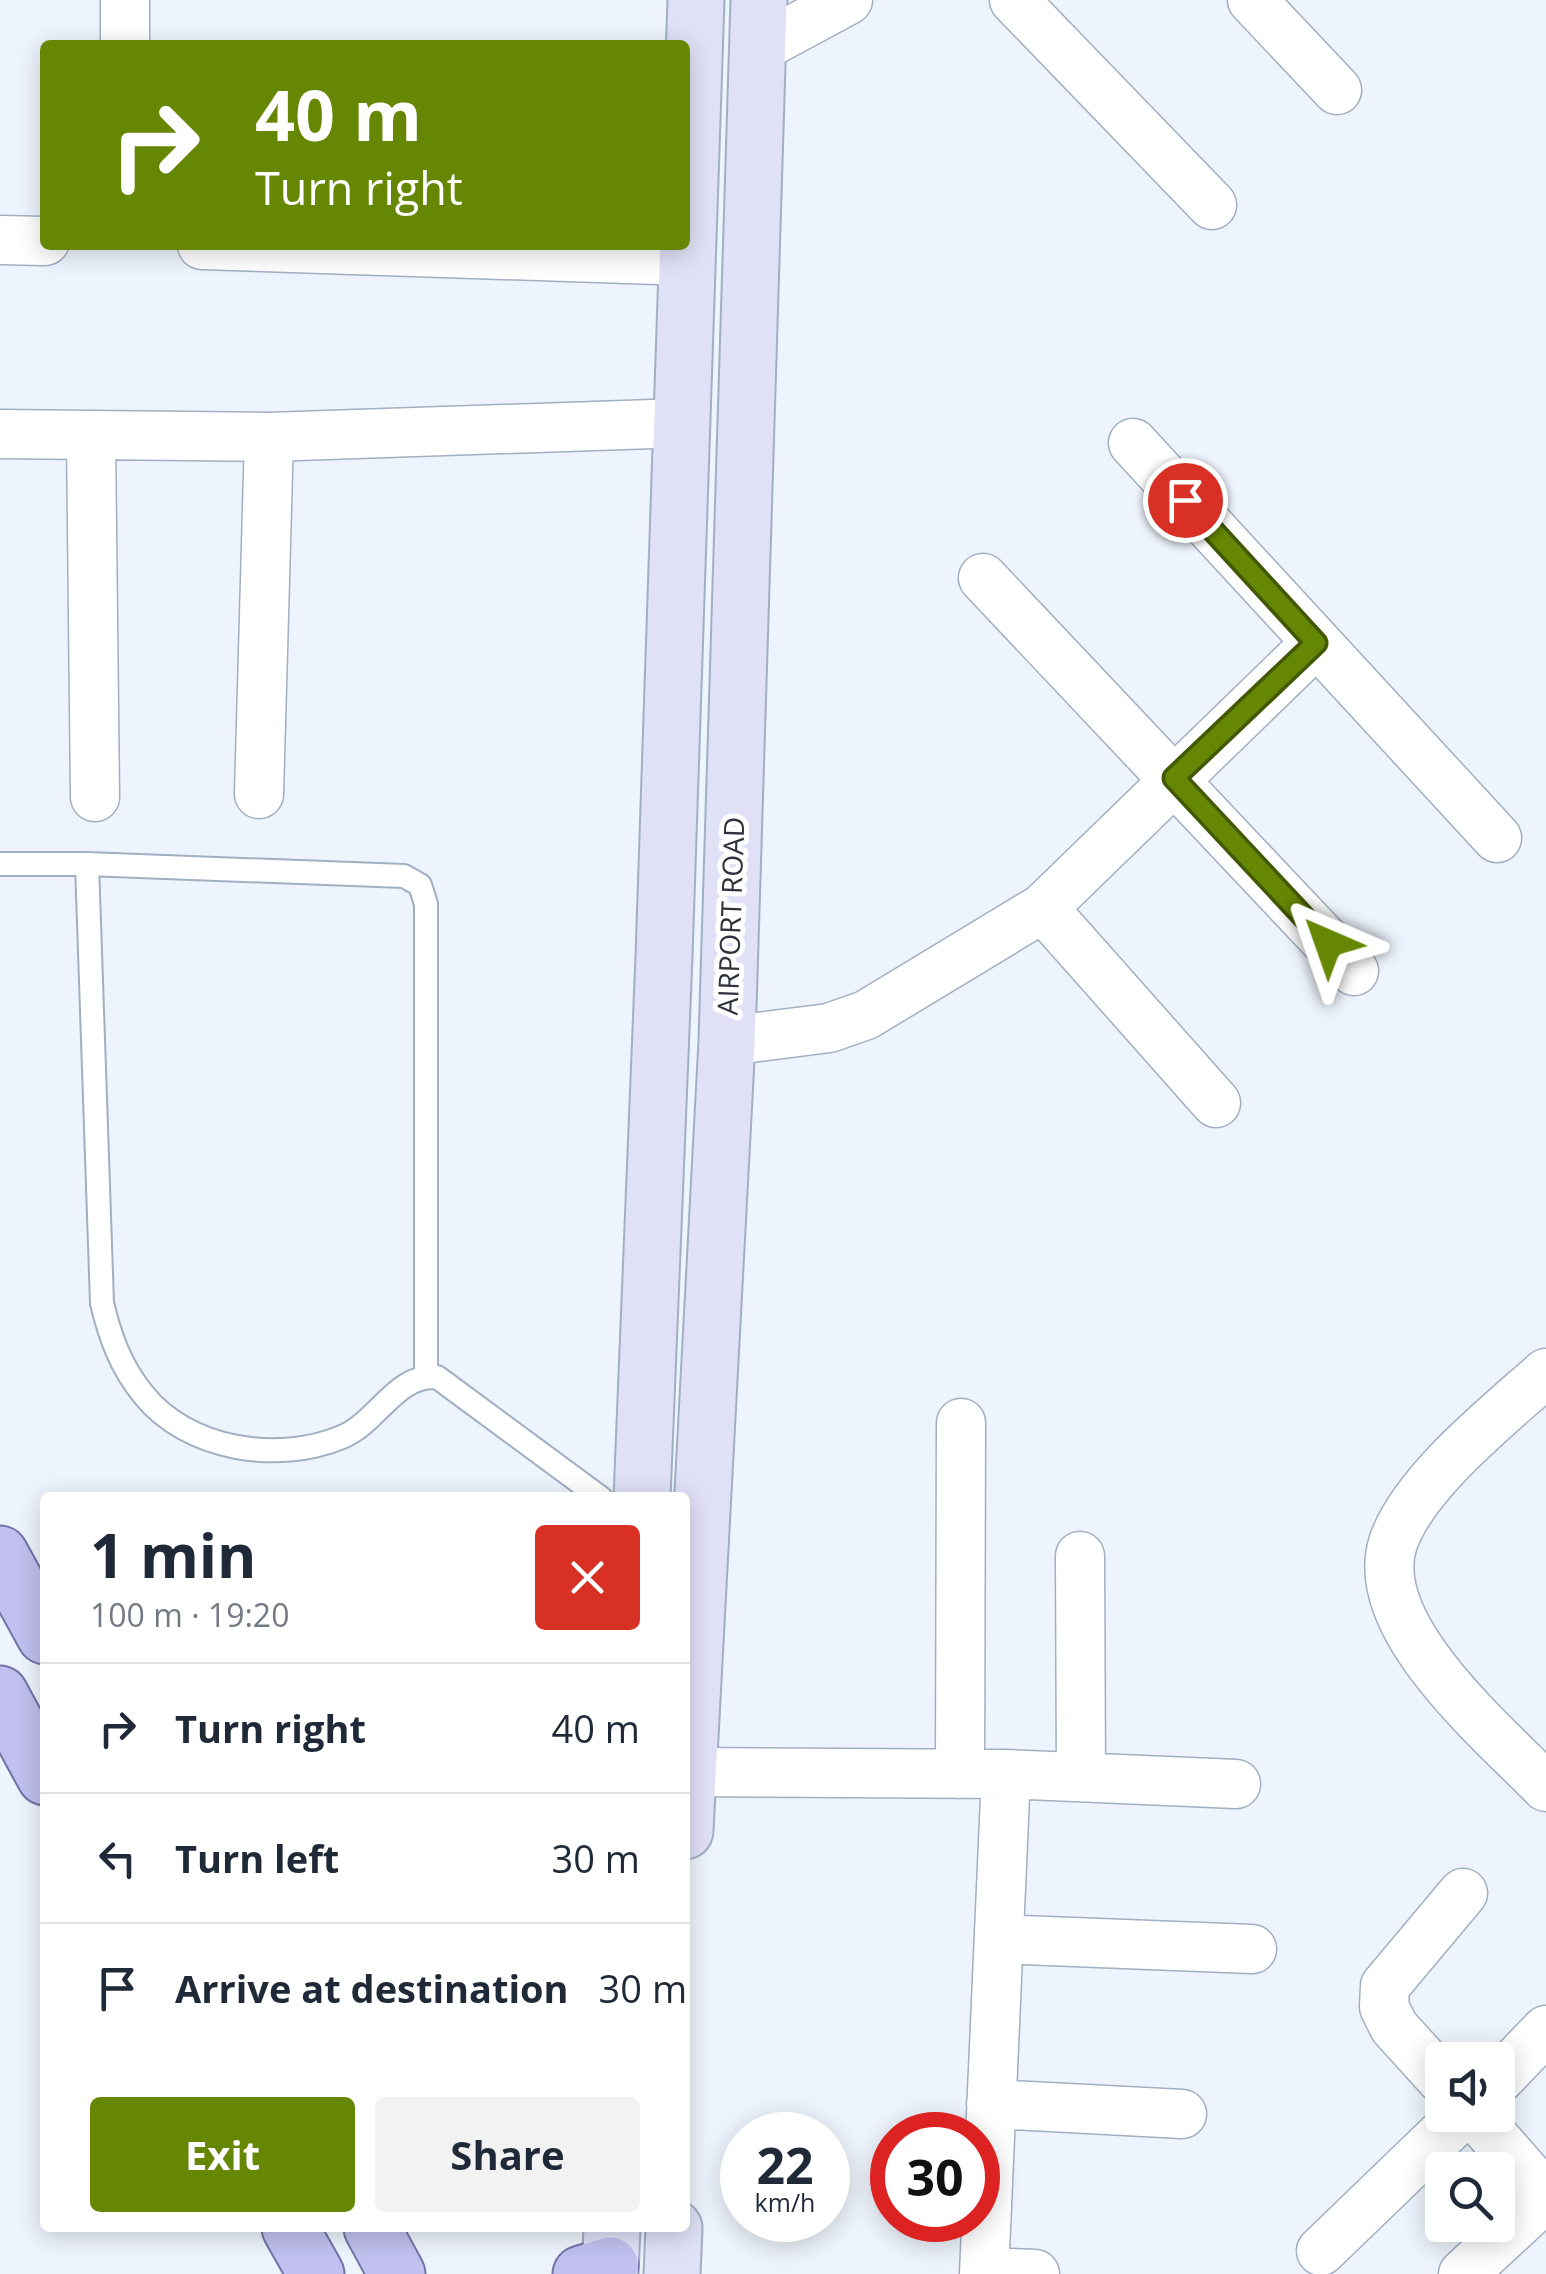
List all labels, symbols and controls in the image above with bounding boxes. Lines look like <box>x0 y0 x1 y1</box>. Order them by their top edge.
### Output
text: 40 m <box>255 66 422 162</box>
icon: right <box>90 80 220 210</box>
text: Turn right <box>255 157 463 218</box>
pin <box>1143 458 1228 543</box>
icon: arrive <box>1158 473 1213 528</box>
street label: AIRPORT ROAD <box>708 816 752 1016</box>
position arrow <box>1276 891 1380 995</box>
text: 1 min <box>90 1514 257 1596</box>
button: close <box>535 1525 640 1630</box>
text: 100 m · 19:20 <box>90 1593 289 1636</box>
icon: right <box>90 1701 145 1756</box>
text: Turn right <box>175 1702 366 1754</box>
text: 40 m <box>551 1702 640 1754</box>
icon: left <box>90 1831 145 1886</box>
text: Turn left <box>175 1832 339 1884</box>
text: 30 m <box>551 1832 640 1884</box>
icon: arrive <box>90 1961 145 2016</box>
text: Arrive at destination <box>175 1962 569 2014</box>
text: 30 m <box>599 1962 687 2014</box>
map controls <box>1425 2042 1515 2242</box>
button: sound <box>1425 2042 1515 2132</box>
button: Exit <box>90 2097 355 2212</box>
button: Share <box>375 2097 640 2212</box>
speed limit sign: 30 <box>870 2112 1000 2242</box>
text: 22 <box>756 2131 814 2199</box>
button: search <box>1425 2152 1515 2242</box>
text: km/h <box>755 2185 815 2219</box>

